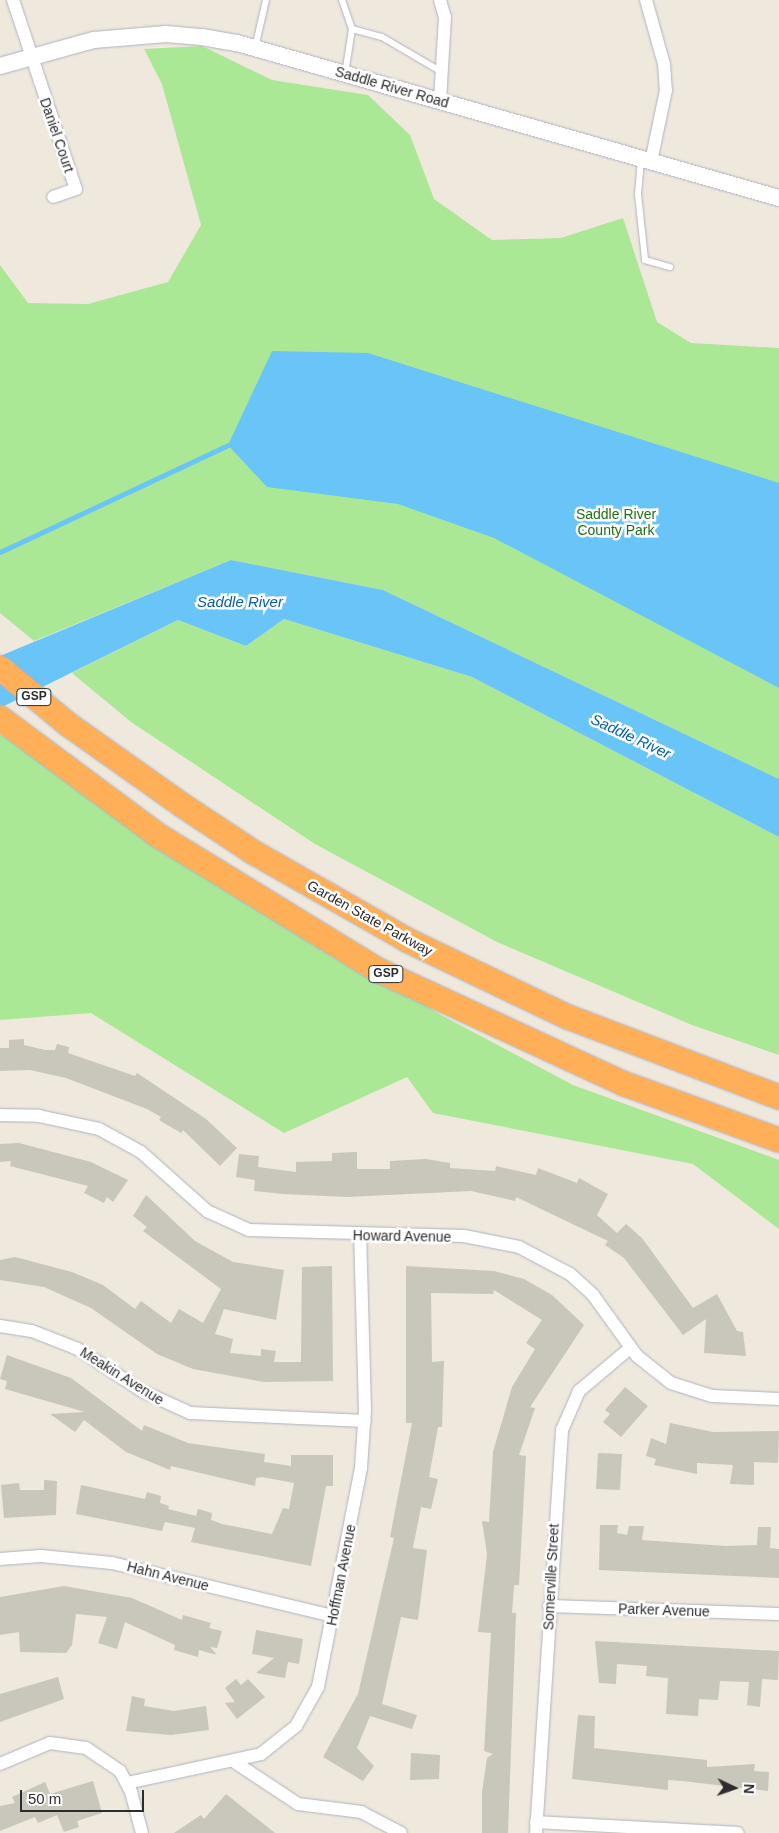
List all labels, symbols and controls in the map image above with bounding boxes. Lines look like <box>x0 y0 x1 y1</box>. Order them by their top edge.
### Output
street label: Saddle River Road <box>333 63 451 111</box>
street label: Daniel Court <box>36 95 78 175</box>
park label: Saddle River County Park <box>576 506 656 538</box>
water label: Saddle River <box>197 593 283 611</box>
road number: GSP <box>15 688 53 706</box>
water label: Saddle River <box>588 710 674 762</box>
street label: Garden State Parkway <box>304 877 436 959</box>
road number: GSP <box>367 964 405 984</box>
street label: Howard Avenue <box>352 1227 452 1245</box>
street label: Meakin Avenue <box>77 1343 167 1409</box>
street label: Hoffman Avenue <box>323 1522 359 1628</box>
street label: Somerville Street <box>540 1523 562 1631</box>
street label: Hahn Avenue <box>125 1558 211 1594</box>
street label: Parker Avenue <box>618 1600 710 1620</box>
north arrow <box>709 1763 759 1813</box>
scale bar <box>22 1780 146 1812</box>
text: N <box>741 1783 757 1794</box>
text: 50 m <box>28 1790 61 1807</box>

